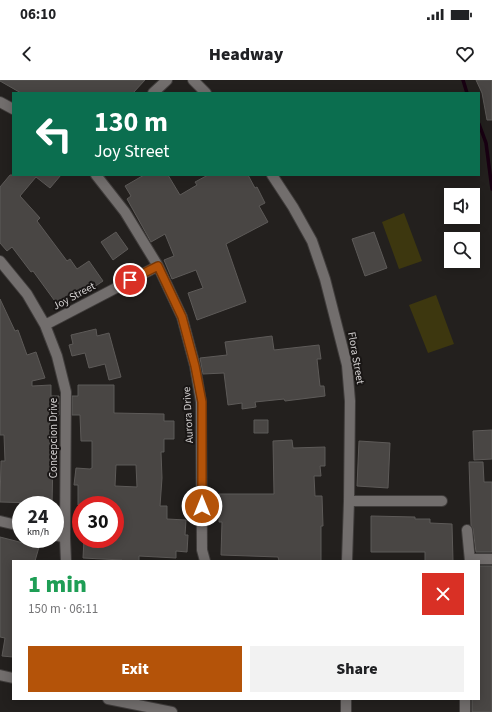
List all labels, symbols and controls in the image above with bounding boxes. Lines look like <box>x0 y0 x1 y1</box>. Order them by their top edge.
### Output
text: 06:10 <box>20 4 56 25</box>
text: Headway <box>209 42 283 67</box>
icon: back <box>16 43 38 65</box>
icon: heart <box>454 43 476 65</box>
text: 130 m <box>94 102 168 142</box>
icon: left <box>28 108 80 160</box>
text: Joy Street <box>94 139 169 164</box>
map controls <box>444 188 480 268</box>
button: sound <box>444 188 480 224</box>
button: search <box>444 232 480 268</box>
pin <box>113 263 147 297</box>
icon: arrive <box>119 269 141 291</box>
street label: Joy Street <box>50 278 98 313</box>
street label: Flora Street <box>344 331 368 386</box>
street label: Aurora Drive <box>179 386 197 444</box>
street label: Concepcion Drive <box>46 397 61 478</box>
position arrow <box>181 485 223 527</box>
speed limit sign: 30 <box>72 496 124 548</box>
text: 24 <box>27 503 49 531</box>
text: km/h <box>27 525 49 539</box>
text: 1 min <box>28 567 87 602</box>
button: close <box>422 573 464 615</box>
text: 150 m · 06:11 <box>28 600 98 618</box>
button: Exit <box>28 646 242 692</box>
button: Share <box>250 646 464 692</box>

